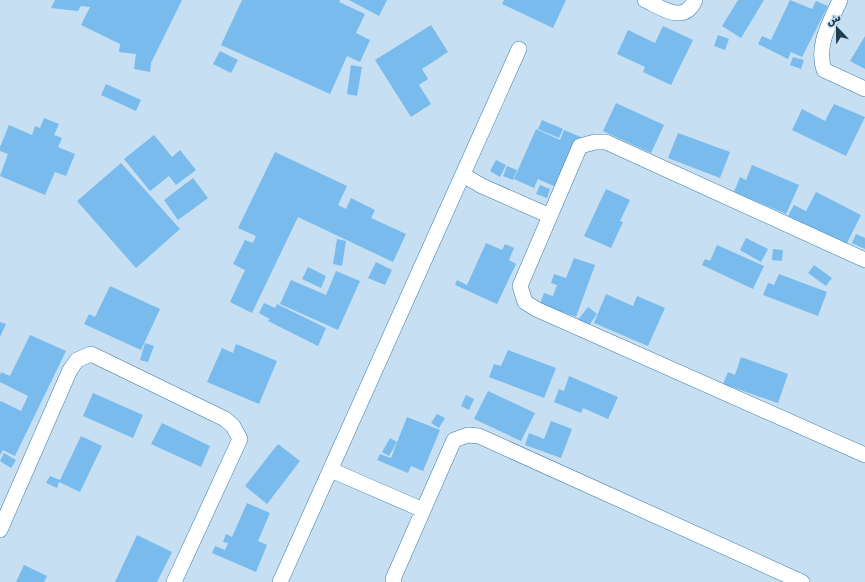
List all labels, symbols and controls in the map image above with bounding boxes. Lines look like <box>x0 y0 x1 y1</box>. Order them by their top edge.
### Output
north arrow <box>817 8 857 48</box>
text: ش <box>824 10 843 28</box>

